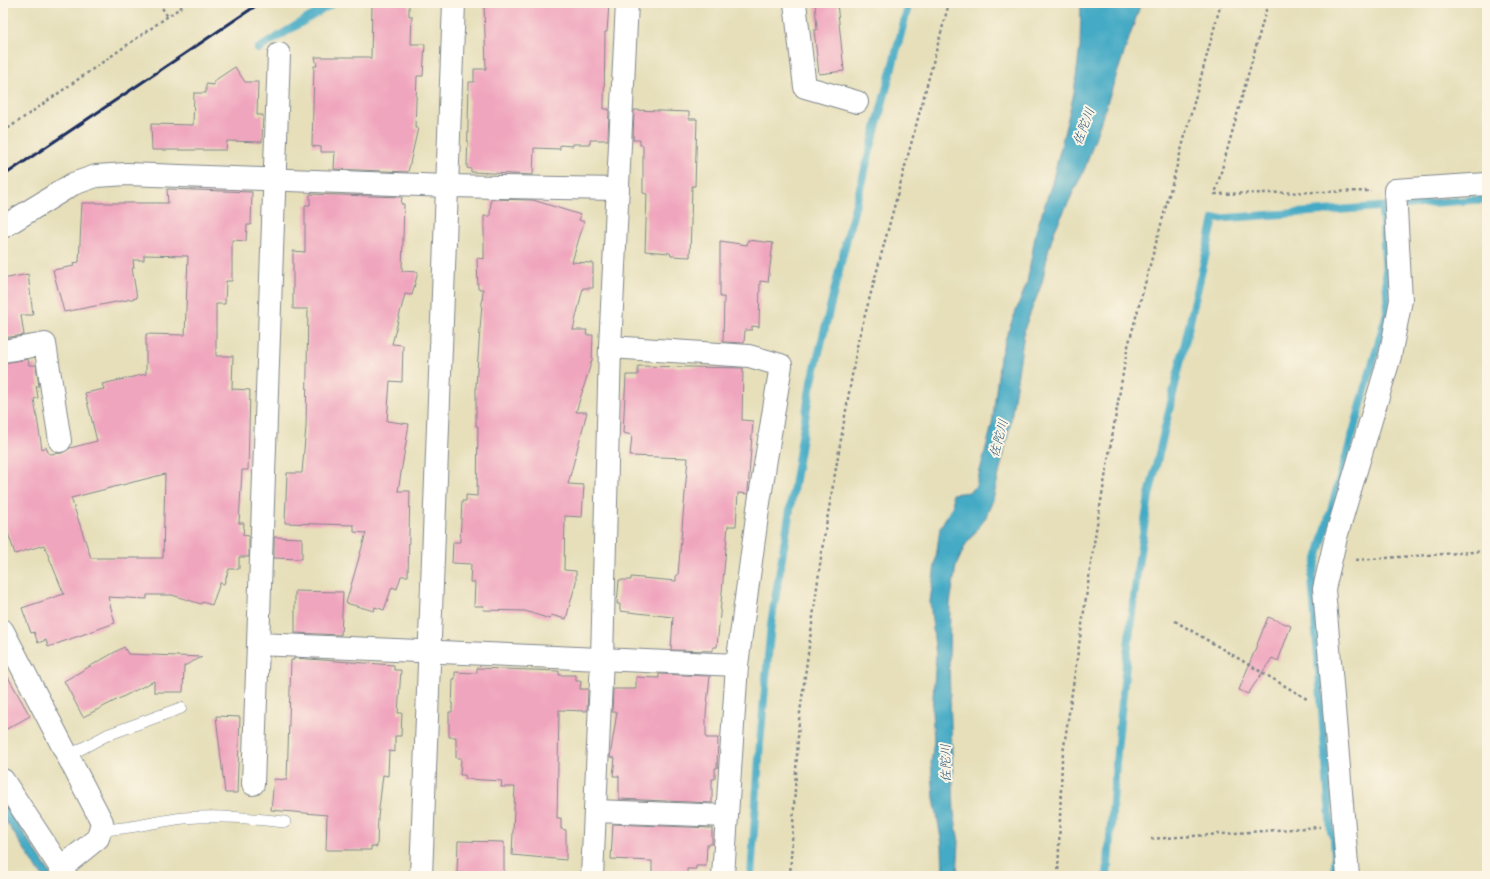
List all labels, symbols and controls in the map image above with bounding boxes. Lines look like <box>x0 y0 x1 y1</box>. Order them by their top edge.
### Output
water label: 佐陀川 <box>1067 104 1098 147</box>
water label: 佐陀川 <box>983 417 1012 459</box>
water label: 佐陀川 <box>935 743 954 783</box>

